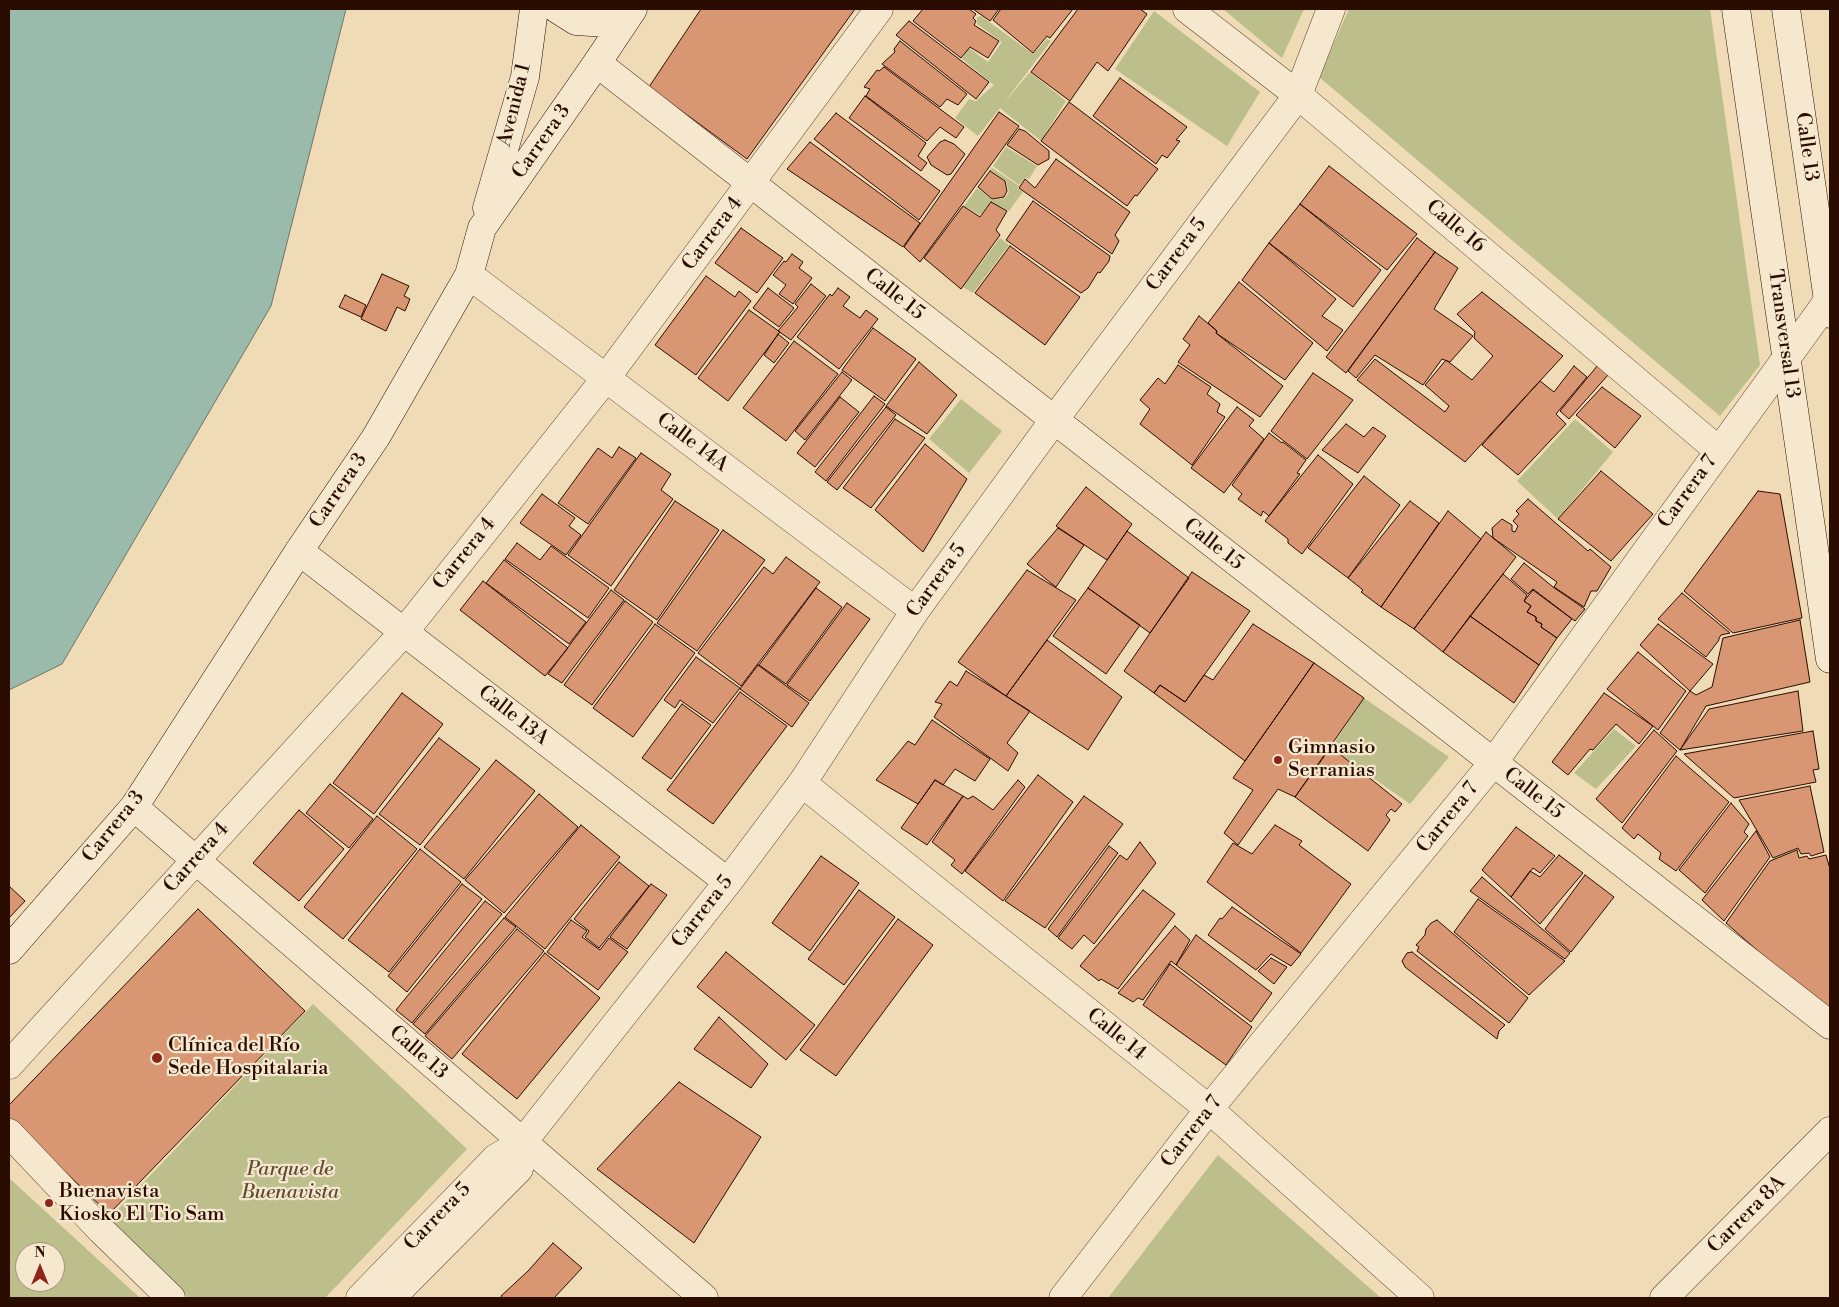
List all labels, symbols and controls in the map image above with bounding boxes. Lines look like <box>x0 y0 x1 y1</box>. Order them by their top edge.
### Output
street label: Avenida 1 <box>493 61 537 149</box>
street label: Carrera 3 <box>508 100 576 184</box>
street label: Calle 13 <box>1789 111 1823 183</box>
street label: Carrera 4 <box>677 192 749 276</box>
street label: Calle 16 <box>1420 195 1490 259</box>
street label: Carrera 5 <box>1142 214 1212 296</box>
street label: Calle 15 <box>859 264 929 326</box>
street label: Transversal 13 <box>1762 268 1804 400</box>
street label: Calle 14A <box>651 408 733 478</box>
street label: Carrera 3 <box>305 449 373 533</box>
street label: Carrera 7 <box>1653 451 1723 533</box>
street label: Carrera 4 <box>429 513 501 595</box>
street label: Calle 15 <box>1178 514 1248 576</box>
street label: Carrera 5 <box>902 539 972 623</box>
street label: Calle 13A <box>473 681 553 751</box>
place label: Gimnasio Serranias <box>1288 736 1375 783</box>
marker: Gimnasio Serranias <box>1272 754 1284 766</box>
street label: Calle 15 <box>1498 763 1568 825</box>
street label: Carrera 7 <box>1412 778 1484 858</box>
street label: Carrera 3 <box>78 786 150 868</box>
street label: Carrera 4 <box>159 818 235 898</box>
street label: Carrera 5 <box>667 871 739 953</box>
street label: Calle 14 <box>1081 1004 1151 1066</box>
street label: Calle 13 <box>384 1021 452 1085</box>
place label: Clínica del Río Sede Hospitalaria <box>168 1034 328 1081</box>
marker: Clínica del Río Sede Hospitalaria <box>150 1051 164 1065</box>
street label: Carrera 7 <box>1157 1091 1227 1173</box>
park label: Parque de Buenavista <box>241 1158 339 1205</box>
street label: Carrera 8A <box>1703 1171 1791 1259</box>
street label: Carrera 5 <box>400 1178 476 1256</box>
place label: Buenavista Kiosko El Tio Sam <box>59 1180 225 1227</box>
marker: Buenavista Kiosko El Tio Sam <box>43 1197 55 1209</box>
north arrow <box>15 1242 65 1292</box>
text: N <box>34 1244 46 1262</box>

